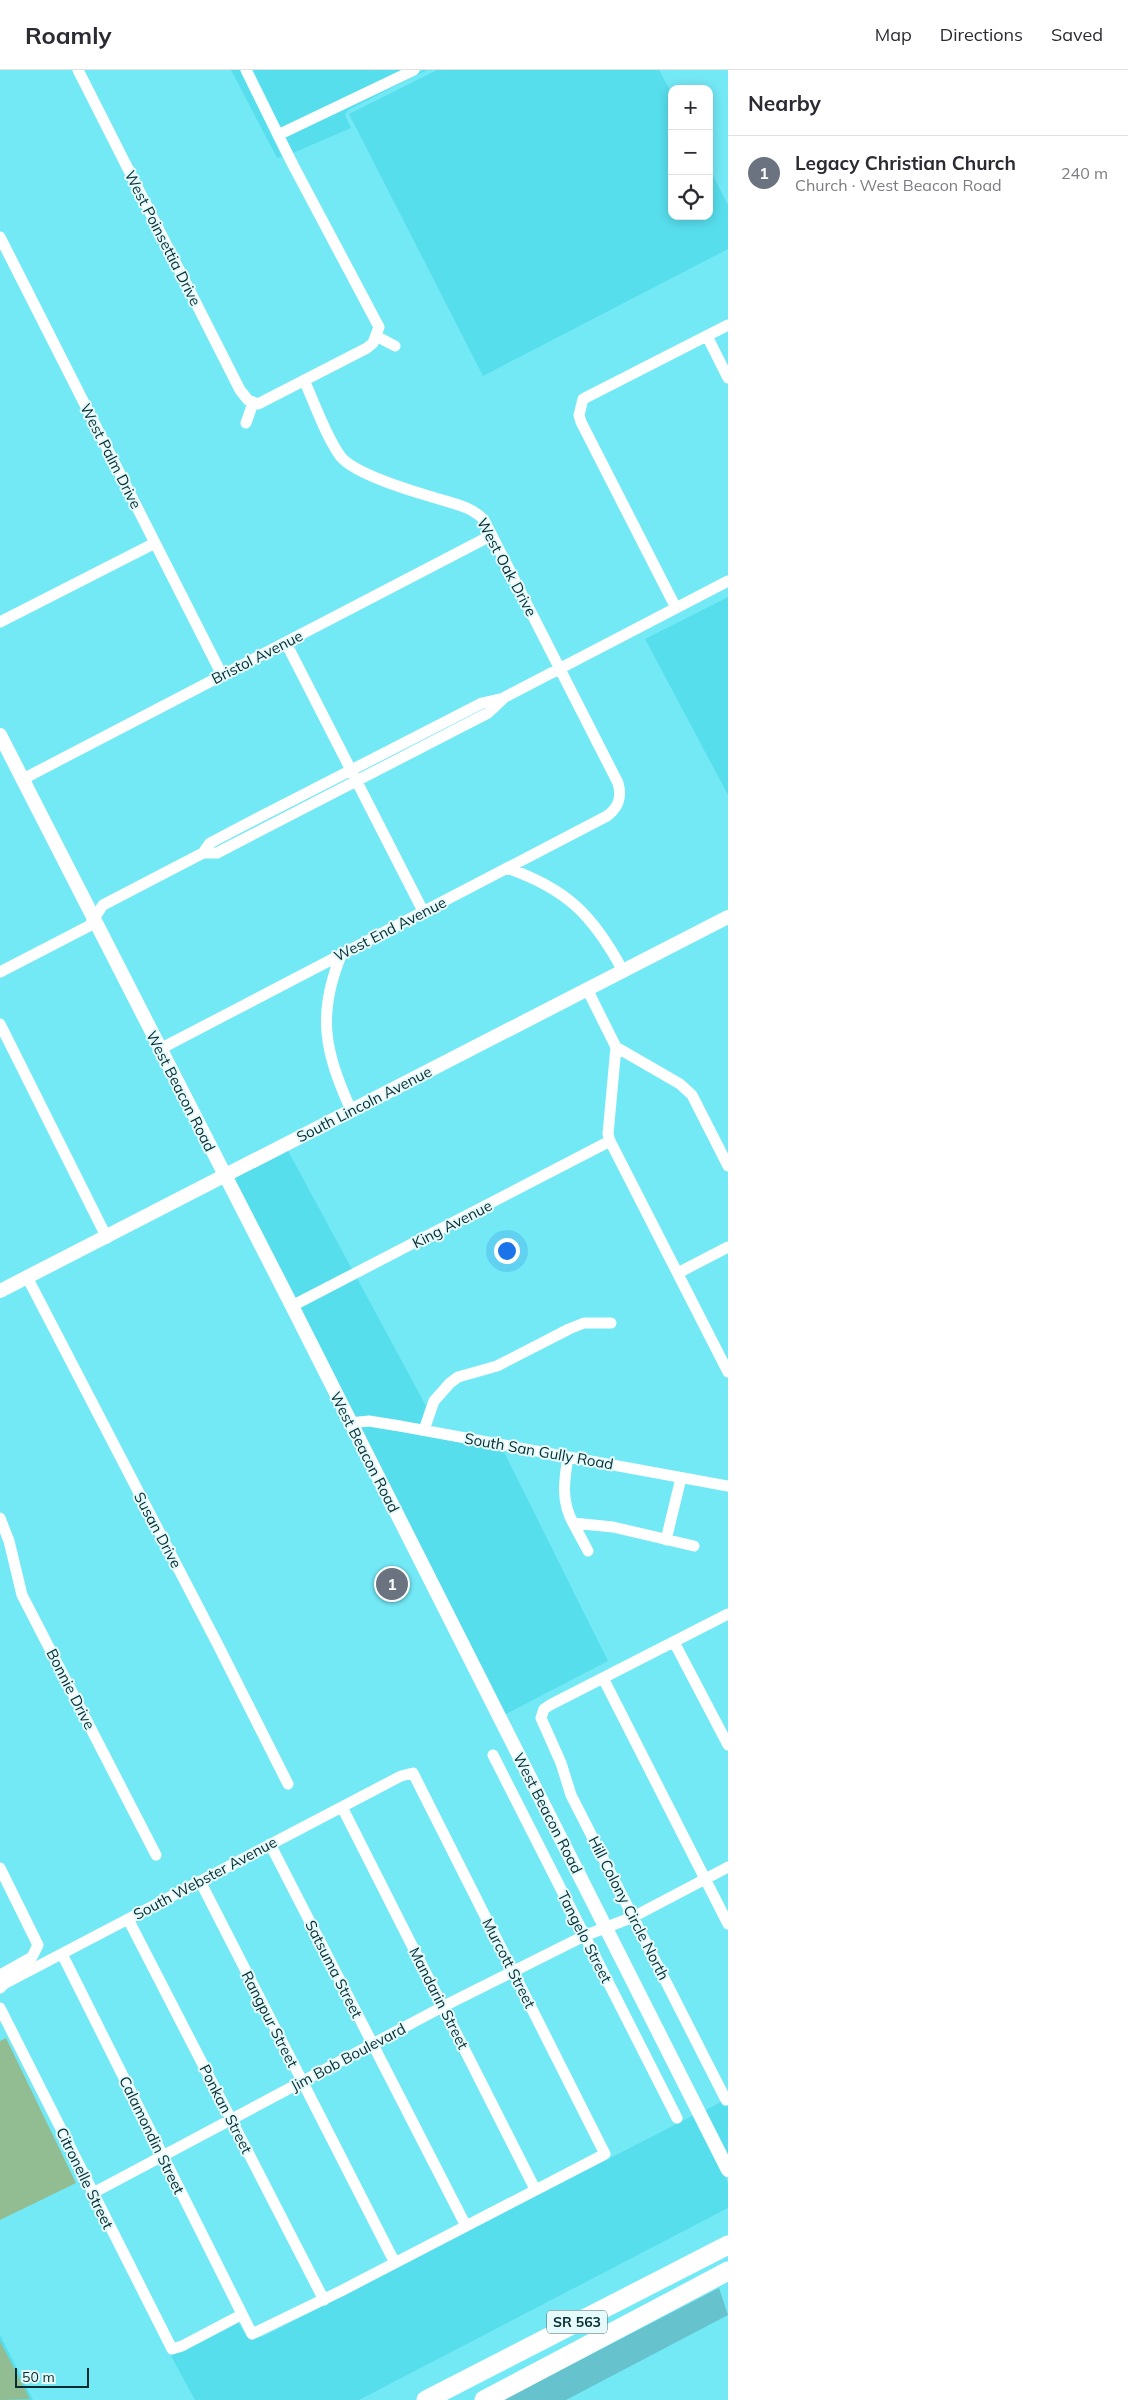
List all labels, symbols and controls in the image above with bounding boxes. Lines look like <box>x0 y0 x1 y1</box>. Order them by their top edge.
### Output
text: Roamly <box>25 20 112 50</box>
text: Map <box>875 23 912 46</box>
text: Directions <box>940 23 1023 46</box>
text: Saved <box>1051 23 1103 46</box>
map controls <box>668 85 713 220</box>
button: + <box>668 85 713 130</box>
text: Nearby <box>748 90 821 116</box>
button: − <box>668 130 713 175</box>
text: Legacy Christian Church <box>795 151 1016 175</box>
text: 1 <box>759 163 769 183</box>
text: 240 m <box>1061 163 1108 183</box>
street label: West Poinsettia Drive <box>121 167 205 309</box>
button: locate <box>668 175 713 220</box>
text: Church · West Beacon Road <box>795 175 1002 195</box>
street label: West Palm Drive <box>76 400 146 512</box>
street label: West Oak Drive <box>473 514 541 620</box>
street label: Bristol Avenue <box>208 626 306 688</box>
street label: West End Avenue <box>331 893 449 965</box>
street label: West Beacon Road <box>142 1027 220 1155</box>
street label: South Lincoln Avenue <box>293 1062 435 1146</box>
street label: King Avenue <box>409 1196 495 1252</box>
your location <box>494 1238 520 1264</box>
street label: West Beacon Road <box>326 1388 404 1516</box>
street label: South San Gully Road <box>463 1429 615 1473</box>
street label: Susan Drive <box>130 1489 186 1571</box>
pin: 1 <box>376 1565 408 1603</box>
street label: Bonnie Drive <box>43 1645 99 1733</box>
street label: West Beacon Road <box>509 1749 587 1877</box>
street label: South Webster Avenue <box>130 1832 280 1924</box>
street label: Hill Colony Circle North <box>584 1833 674 1983</box>
street label: Tangelo Street <box>554 1888 616 1986</box>
street label: Murcott Street <box>478 1915 540 2011</box>
street label: Satsuma Street <box>301 1917 367 2021</box>
street label: Mandarin Street <box>405 1944 473 2052</box>
street label: Rangpur Street <box>238 1968 302 2070</box>
street label: Jim Bob Boulevard <box>287 2019 409 2095</box>
street label: Ponkan Street <box>195 2061 257 2157</box>
street label: Calamondin Street <box>115 2073 189 2197</box>
street label: Citronelle Street <box>52 2124 118 2232</box>
road number: SR 563 <box>547 2310 607 2334</box>
scale bar <box>15 2365 89 2388</box>
text: 50 m <box>22 2368 55 2386</box>

